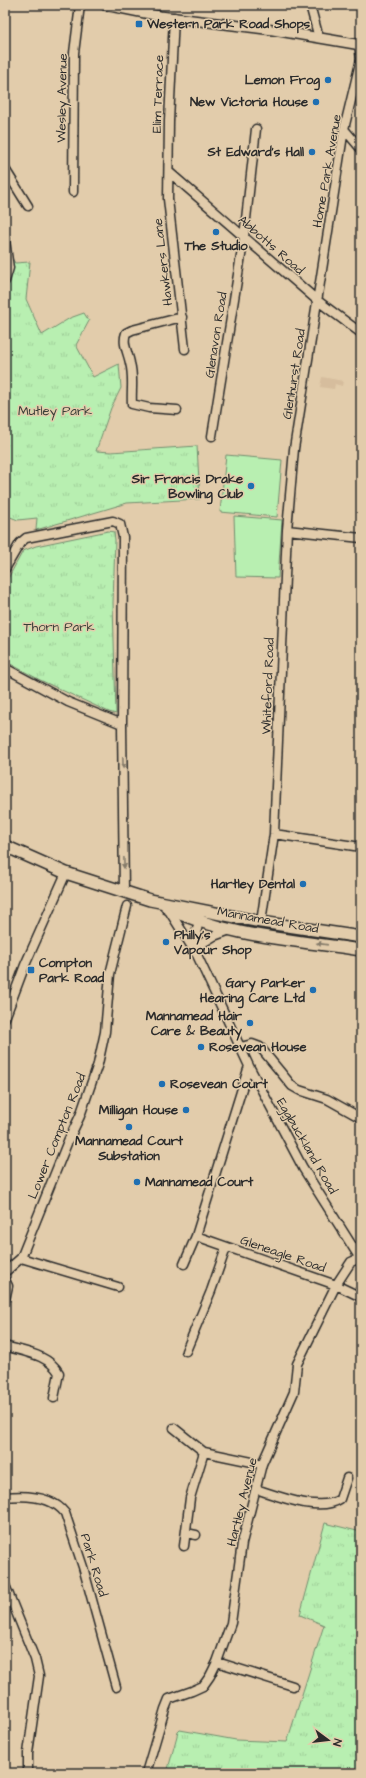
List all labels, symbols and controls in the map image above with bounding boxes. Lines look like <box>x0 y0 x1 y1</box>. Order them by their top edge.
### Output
place label: Western Park Road Shops <box>146 15 311 34</box>
marker: Western Park Road Shops <box>134 19 144 29</box>
street label: Wesley Avenue <box>52 53 73 143</box>
street label: Elim Terrace <box>148 55 168 133</box>
place label: Lemon Frog <box>245 71 320 91</box>
marker: Lemon Frog <box>323 75 333 85</box>
place label: New Victoria House <box>190 93 308 111</box>
marker: New Victoria House <box>311 97 321 107</box>
street label: Home Park Avenue <box>308 113 346 229</box>
place label: St Edward's Hall <box>206 143 304 161</box>
marker: St Edward's Hall <box>307 147 317 157</box>
street label: Abbotts Road <box>234 211 308 279</box>
street label: Hawkers Lane <box>149 217 177 307</box>
marker: The Studio <box>211 227 221 237</box>
place label: The Studio <box>184 237 248 255</box>
street label: Glenavon Road <box>200 290 232 379</box>
street label: Glenhurst Road <box>278 327 310 421</box>
park label: Mutley Park <box>18 402 92 421</box>
place label: Sir Francis Drake Bowling Club <box>131 470 244 505</box>
marker: Sir Francis Drake Bowling Club <box>246 481 256 491</box>
park label: Thorn Park <box>24 618 94 636</box>
street label: Whiteford Road <box>257 637 279 735</box>
one-way arrow <box>120 757 126 770</box>
one-way arrow <box>121 857 127 870</box>
place label: Hartley Dental <box>211 875 295 894</box>
marker: Hartley Dental <box>298 879 308 889</box>
street label: Mannamead Road <box>216 902 320 938</box>
place label: Philly's Vapour Shop <box>173 926 252 960</box>
marker: Philly's Vapour Shop <box>161 937 171 947</box>
one-way arrow <box>316 941 328 947</box>
place label: Compton Park Road <box>39 954 104 987</box>
marker: Compton Park Road <box>26 965 36 975</box>
place label: Gary Parker Hearing Care Ltd <box>200 974 306 1009</box>
marker: Gary Parker Hearing Care Ltd <box>308 985 318 995</box>
place label: Mannamead Hair Care & Beauty <box>146 1007 243 1041</box>
marker: Mannamead Hair Care & Beauty <box>245 1018 255 1028</box>
place label: Rosevean House <box>209 1038 307 1056</box>
marker: Rosevean House <box>196 1042 206 1052</box>
street label: Lower Compton Road <box>24 1070 91 1202</box>
place label: Rosevean Court <box>170 1075 269 1093</box>
marker: Rosevean Court <box>157 1079 167 1089</box>
street label: Eggbuckland Road <box>271 1095 342 1198</box>
place label: Milligan House <box>99 1101 178 1121</box>
marker: Milligan House <box>181 1105 191 1115</box>
marker: Mannamead Court Substation <box>124 1122 134 1132</box>
place label: Mannamead Court Substation <box>75 1132 184 1165</box>
place label: Mannamead Court <box>145 1173 254 1191</box>
marker: Mannamead Court <box>132 1177 142 1187</box>
street label: Gleneagle Road <box>238 1231 328 1278</box>
street label: Hartley Avenue <box>222 1456 263 1548</box>
street label: Park Road <box>76 1531 112 1599</box>
north arrow <box>308 1720 348 1760</box>
text: N <box>329 1737 345 1748</box>

